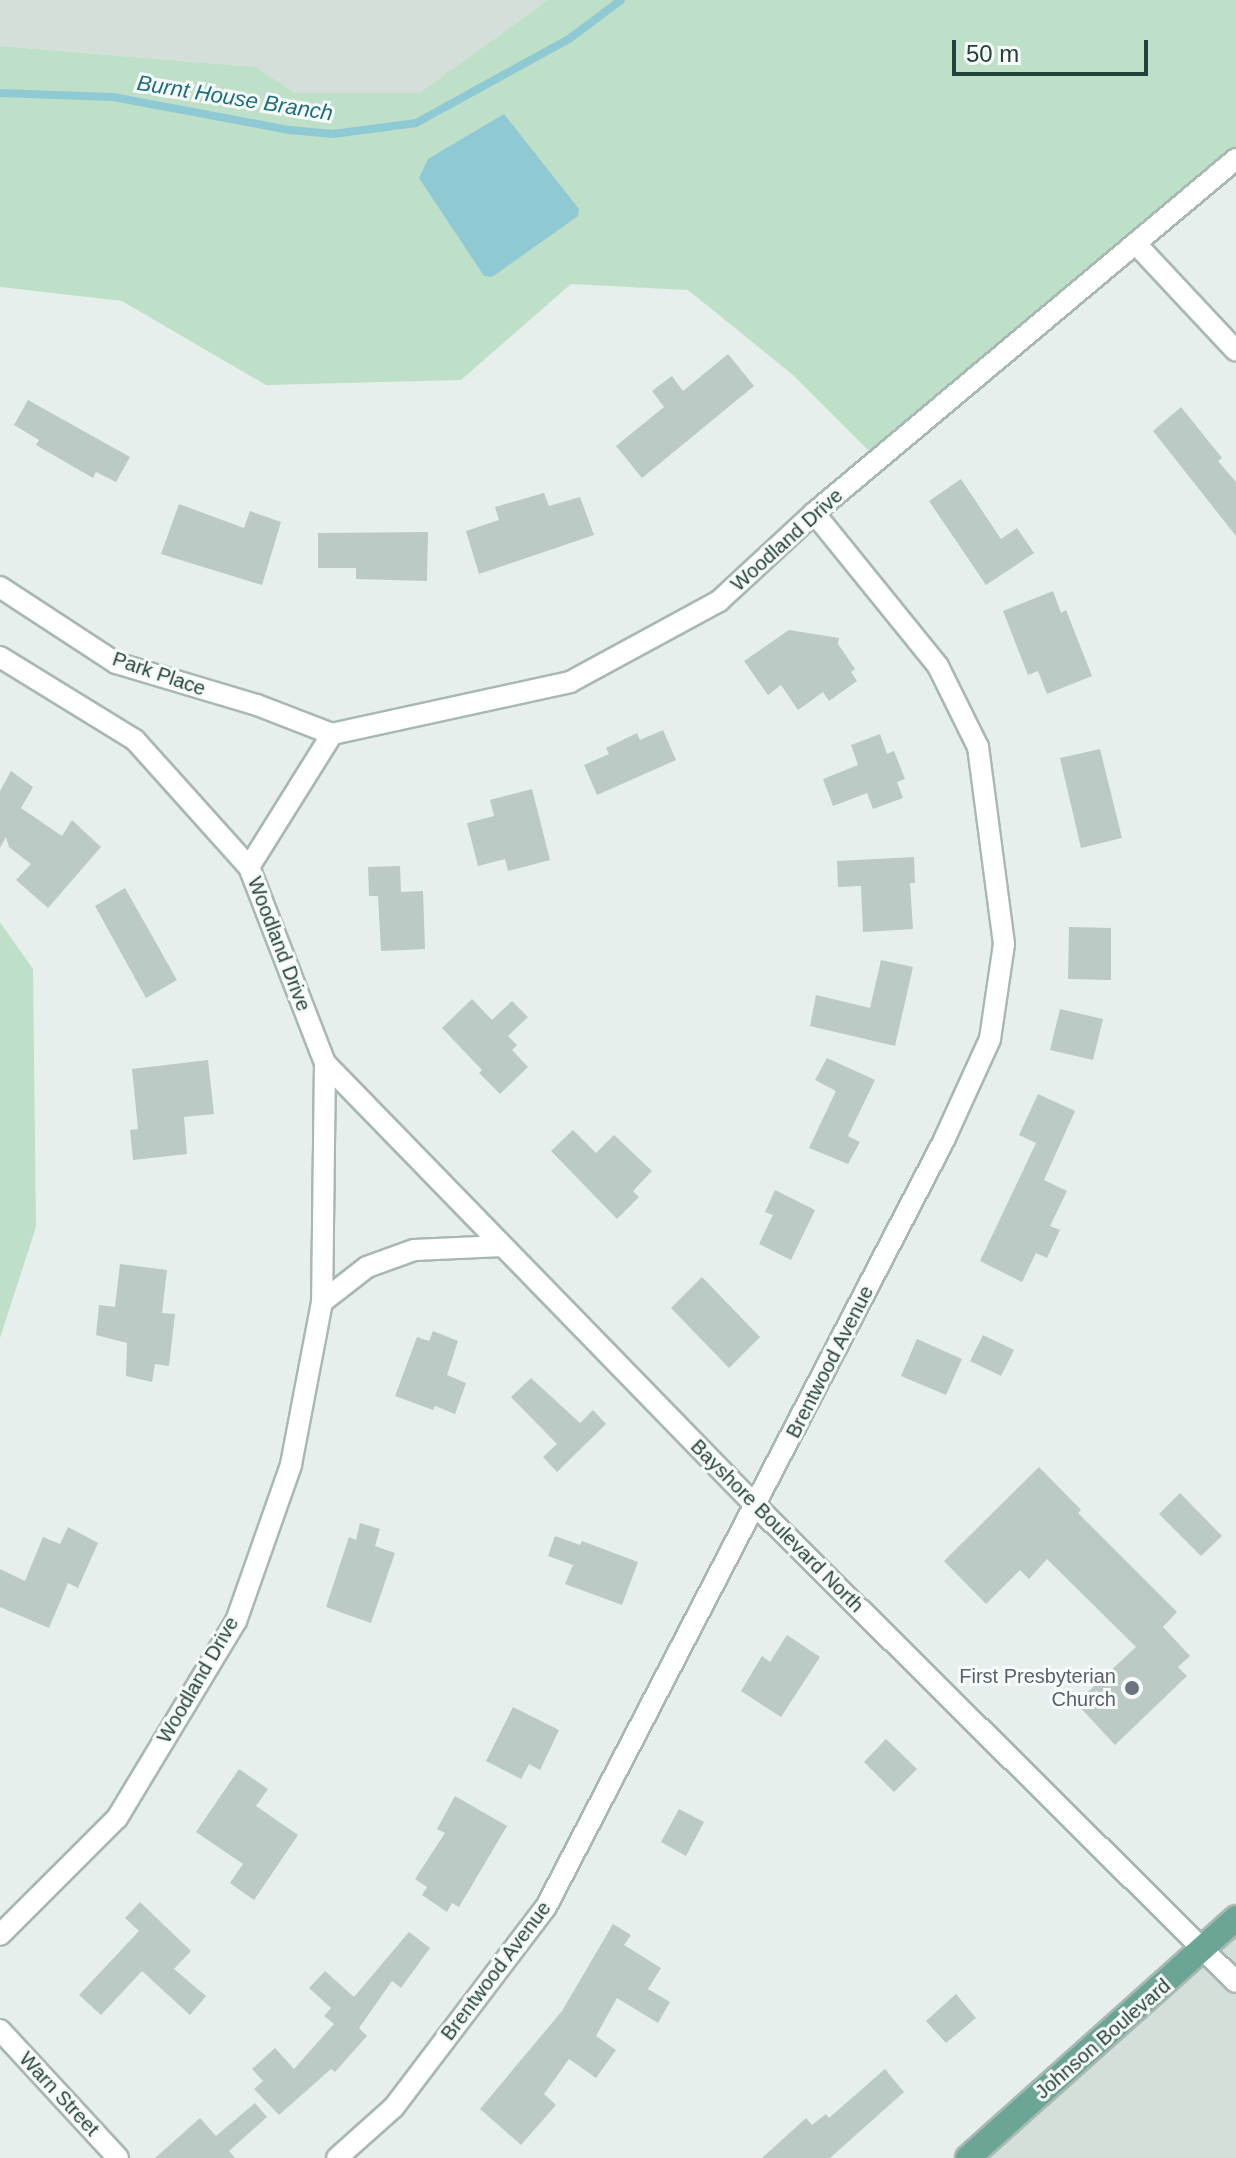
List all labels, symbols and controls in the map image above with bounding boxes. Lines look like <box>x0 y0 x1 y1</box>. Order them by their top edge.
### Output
scale bar <box>956 24 1152 74</box>
text: 50 m <box>966 40 1019 67</box>
water label: Burnt House Branch <box>135 69 335 127</box>
street label: Woodland Drive <box>726 484 848 596</box>
street label: Park Place <box>109 647 209 701</box>
street label: Woodland Drive <box>242 873 316 1015</box>
street label: Brentwood Avenue <box>781 1281 879 1443</box>
street label: Bayshore Boulevard North <box>686 1435 868 1617</box>
street label: Woodland Drive <box>152 1613 244 1747</box>
place label: First Presbyterian Church <box>959 1664 1116 1711</box>
marker: First Presbyterian Church <box>1123 1679 1141 1697</box>
street label: Brentwood Avenue <box>436 1896 556 2046</box>
street label: Johnson Boulevard <box>1031 1974 1175 2104</box>
street label: Warn Street <box>14 2047 104 2141</box>

